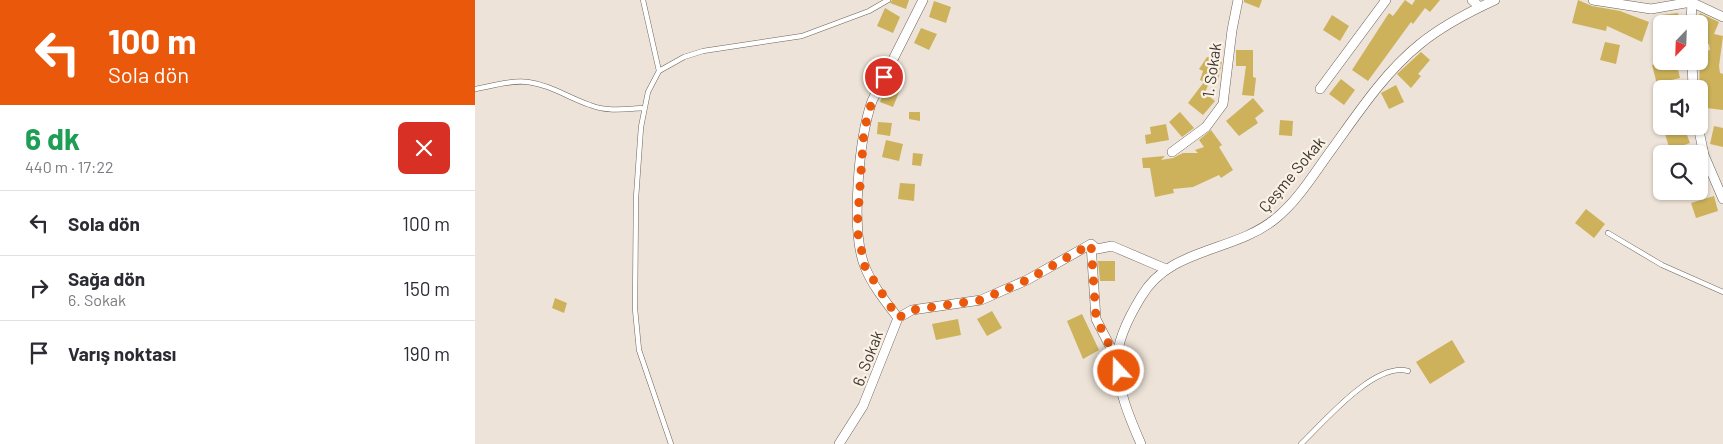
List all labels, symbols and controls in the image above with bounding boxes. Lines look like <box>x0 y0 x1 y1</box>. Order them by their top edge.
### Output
north arrow <box>1653 15 1707 70</box>
map controls <box>1653 15 1708 200</box>
text: 100 m <box>108 19 197 61</box>
icon: left <box>25 20 90 85</box>
street label: 1. Sokak <box>1198 41 1224 99</box>
pin <box>863 56 905 98</box>
text: Sola dön <box>108 61 189 87</box>
icon: arrive <box>870 63 898 91</box>
button: sound <box>1653 80 1708 135</box>
text: 6 dk <box>25 120 80 156</box>
button: close <box>398 122 450 174</box>
street label: Çeşme Sokak <box>1254 132 1328 216</box>
button: search <box>1653 145 1708 200</box>
text: 440 m · 17:22 <box>25 157 114 176</box>
icon: left <box>25 209 53 237</box>
text: Sola dön <box>68 212 140 235</box>
text: 100 m <box>402 212 450 235</box>
text: Sağa dön <box>68 267 145 290</box>
icon: right <box>25 274 53 302</box>
text: 150 m <box>403 277 450 300</box>
text: 6. Sokak <box>68 290 126 309</box>
street label: 6. Sokak <box>848 328 886 388</box>
icon: arrive <box>25 339 53 367</box>
text: Varış noktası <box>68 342 176 365</box>
text: 190 m <box>403 342 450 365</box>
position arrow <box>1092 344 1144 396</box>

